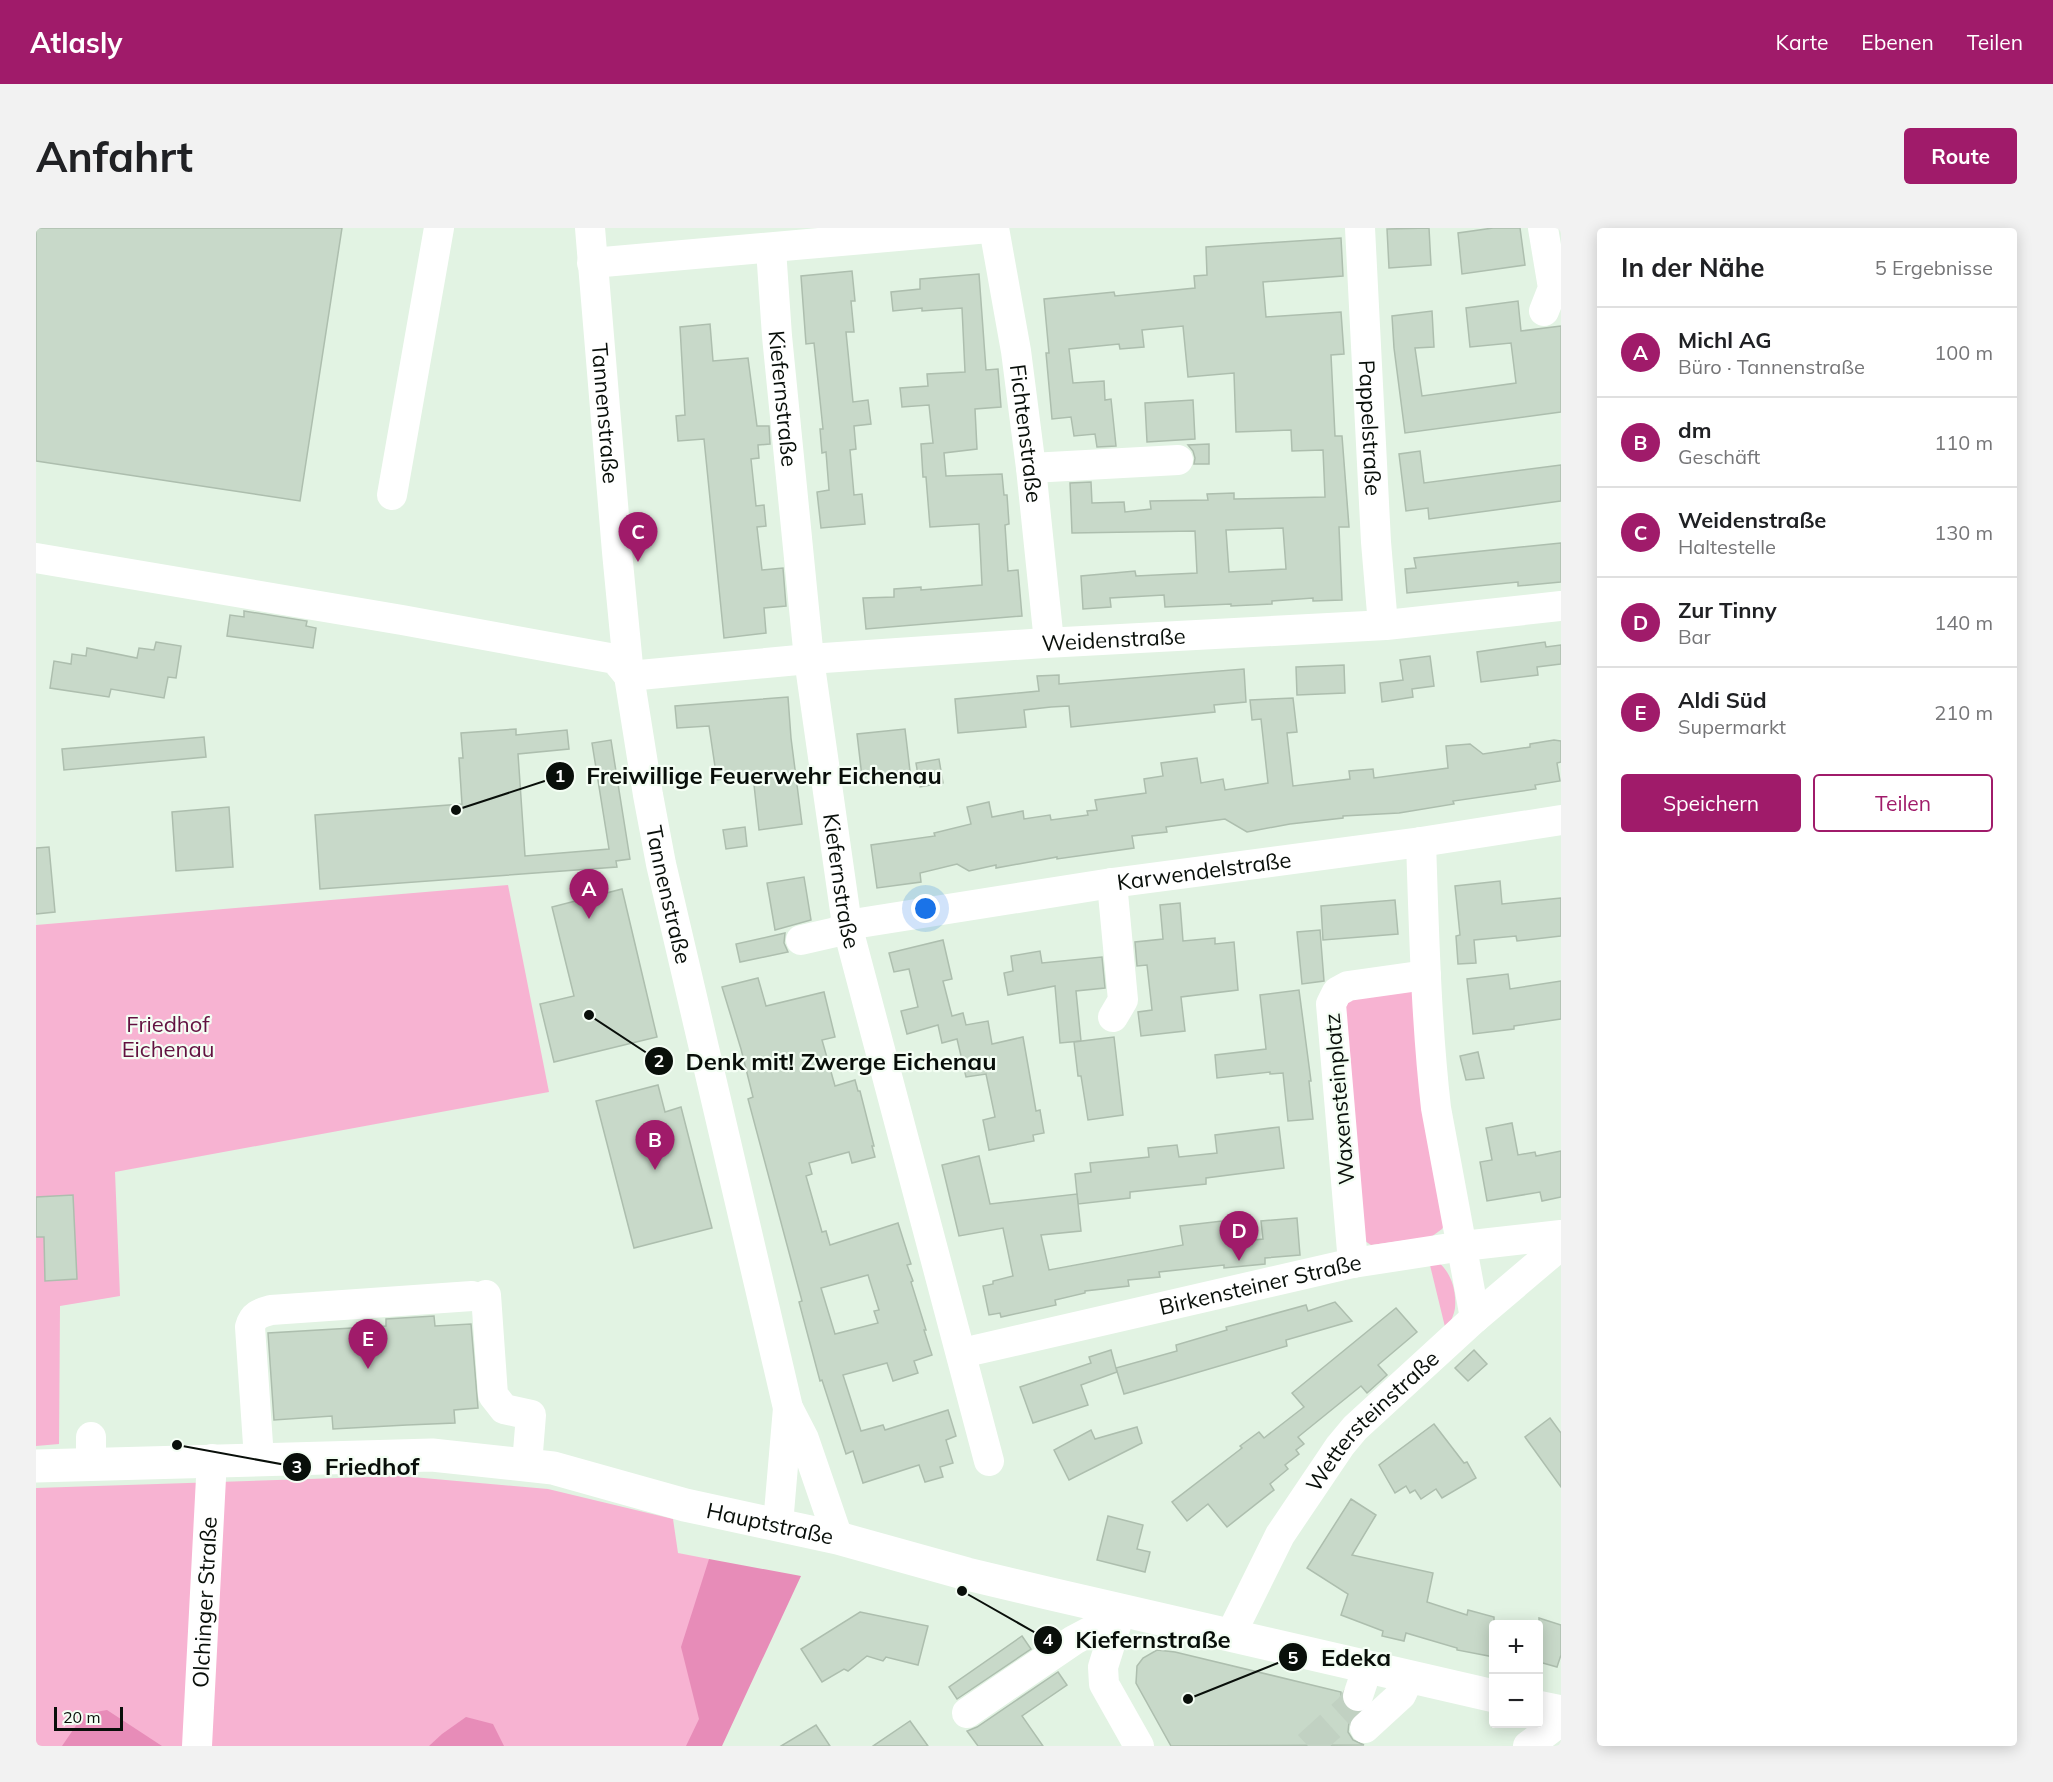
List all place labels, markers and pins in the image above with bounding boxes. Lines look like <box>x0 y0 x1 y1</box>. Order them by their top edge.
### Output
pin: C <box>618 512 658 562</box>
callout: Freiwillige Feuerwehr Eichenau <box>545 755 954 797</box>
pin: A <box>570 870 608 919</box>
callout: Denk mit! Zwerge Eichenau <box>644 1040 1009 1082</box>
pin: B <box>636 1120 674 1170</box>
pin: D <box>1220 1212 1258 1261</box>
pin: E <box>348 1320 388 1369</box>
callout: Friedhof <box>282 1446 431 1488</box>
callout: Kiefernstraße <box>1033 1619 1242 1661</box>
callout: Edeka <box>1278 1636 1403 1678</box>

